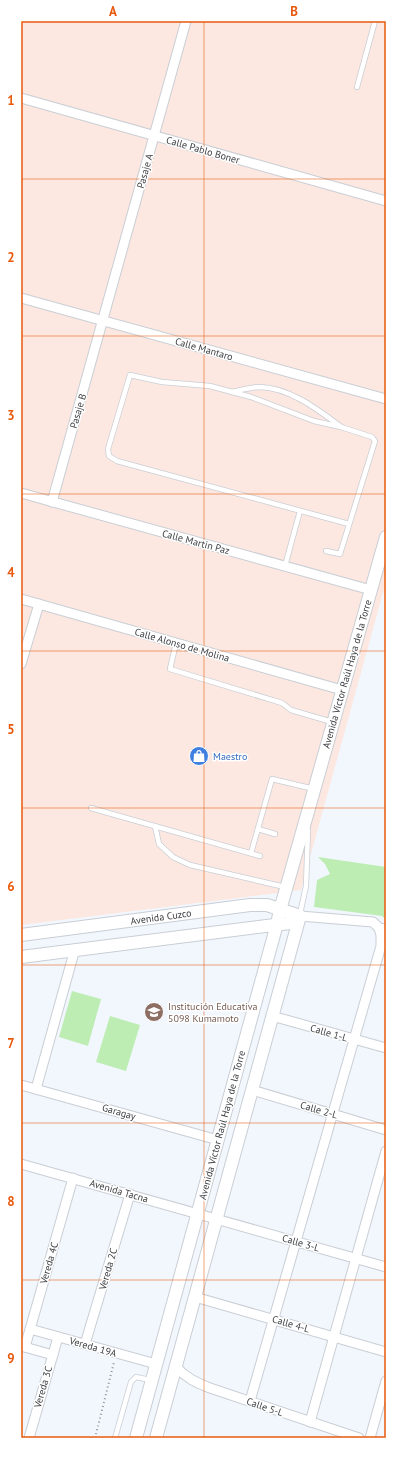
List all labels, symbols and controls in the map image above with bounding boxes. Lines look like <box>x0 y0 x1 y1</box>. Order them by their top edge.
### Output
text: A <box>109 3 117 20</box>
text: B <box>290 3 298 20</box>
text: 1 <box>7 92 15 109</box>
street label: Calle Pablo Boner <box>165 133 242 167</box>
street label: Pasaje A <box>134 152 156 190</box>
text: 2 <box>7 249 15 266</box>
street label: Calle Mantaro <box>174 335 234 363</box>
street label: Pasaje B <box>67 392 89 430</box>
text: 3 <box>7 407 15 424</box>
street label: Calle Martin Paz <box>161 527 231 557</box>
text: 4 <box>7 564 15 581</box>
street label: Avenida Víctor Raúl Haya de la Torre <box>320 598 374 750</box>
street label: Calle Alonso de Molina <box>133 625 231 665</box>
text: 5 <box>7 721 15 738</box>
shop icon: Maestro <box>188 745 210 767</box>
place label: Maestro <box>213 750 247 763</box>
text: 6 <box>7 878 15 895</box>
street label: Avenida Cuzco <box>130 906 192 928</box>
place label: Institución Educativa 5098 Kumamoto <box>168 1000 258 1025</box>
school or university icon: Institución Educativa 5098 Kumamoto <box>143 1001 165 1023</box>
street label: Calle 1-L <box>309 1021 349 1045</box>
text: 7 <box>7 1035 15 1052</box>
street label: Avenida Víctor Raúl Haya de la Torre <box>196 1049 248 1201</box>
street label: Calle 2-L <box>299 1098 339 1122</box>
street label: Garagay <box>101 1101 138 1123</box>
street label: Avenida Tacna <box>88 1176 150 1206</box>
text: 8 <box>7 1193 15 1210</box>
street label: Calle 3-L <box>281 1231 321 1255</box>
street label: Vereda 4C <box>37 1240 61 1286</box>
street label: Vereda 2C <box>96 1246 120 1292</box>
street label: Calle 4-L <box>271 1312 311 1336</box>
street label: Vereda 19A <box>67 1334 118 1360</box>
text: 9 <box>7 1350 15 1367</box>
street label: Vereda 3C <box>31 1364 55 1410</box>
street label: Calle 5-L <box>245 1395 285 1419</box>

